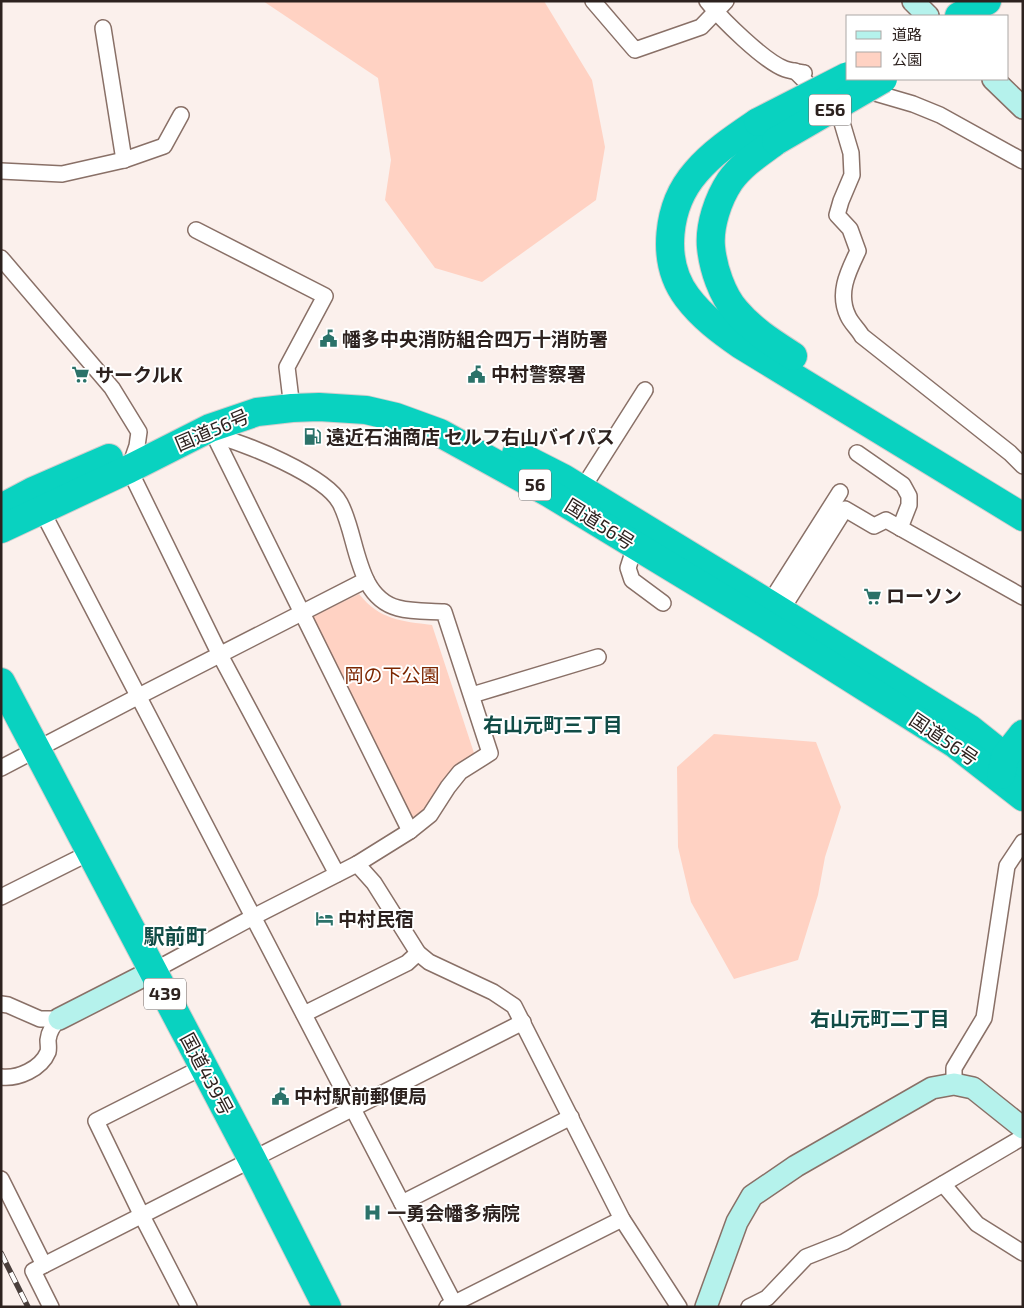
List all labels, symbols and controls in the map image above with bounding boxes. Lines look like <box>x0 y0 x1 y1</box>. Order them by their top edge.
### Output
legend <box>846 15 1009 80</box>
text: 道路 <box>892 25 922 43</box>
text: 公園 <box>892 50 922 68</box>
road number: E56 <box>809 94 851 126</box>
place label: 幡多中央消防組合四万十消防署 <box>342 327 608 350</box>
public building icon: 幡多中央消防組合四万十消防署 <box>318 329 338 349</box>
place label: 中村警察署 <box>491 362 586 385</box>
place label: サークルK <box>95 363 182 386</box>
public building icon: 中村警察署 <box>467 364 487 384</box>
supermarket icon: サークルK <box>71 365 91 385</box>
street label: 国道56号 <box>171 404 252 455</box>
place label: 遠近石油商店 セルフ右山バイパス <box>326 425 615 448</box>
fuel station icon: 遠近石油商店 セルフ右山バイパス <box>302 427 322 447</box>
road number: 56 <box>519 470 551 500</box>
street label: 国道56号 <box>561 493 639 554</box>
place label: ローソン <box>886 584 962 607</box>
supermarket icon: ローソン <box>862 586 882 606</box>
park label: 岡の下公園 <box>344 663 440 686</box>
street label: 国道56号 <box>905 707 983 770</box>
district label: 右山元町三丁目 <box>483 712 623 736</box>
place label: 中村民宿 <box>338 907 414 930</box>
hotel icon: 中村民宿 <box>314 909 334 929</box>
district label: 駅前町 <box>144 923 207 948</box>
road number: 439 <box>144 979 186 1010</box>
district label: 右山元町二丁目 <box>810 1006 950 1030</box>
street label: 国道439号 <box>176 1029 239 1119</box>
place label: 中村駅前郵便局 <box>294 1084 427 1107</box>
public building icon: 中村駅前郵便局 <box>270 1086 290 1106</box>
place label: 一勇会幡多病院 <box>387 1201 520 1224</box>
hospital icon: 一勇会幡多病院 <box>363 1203 383 1223</box>

